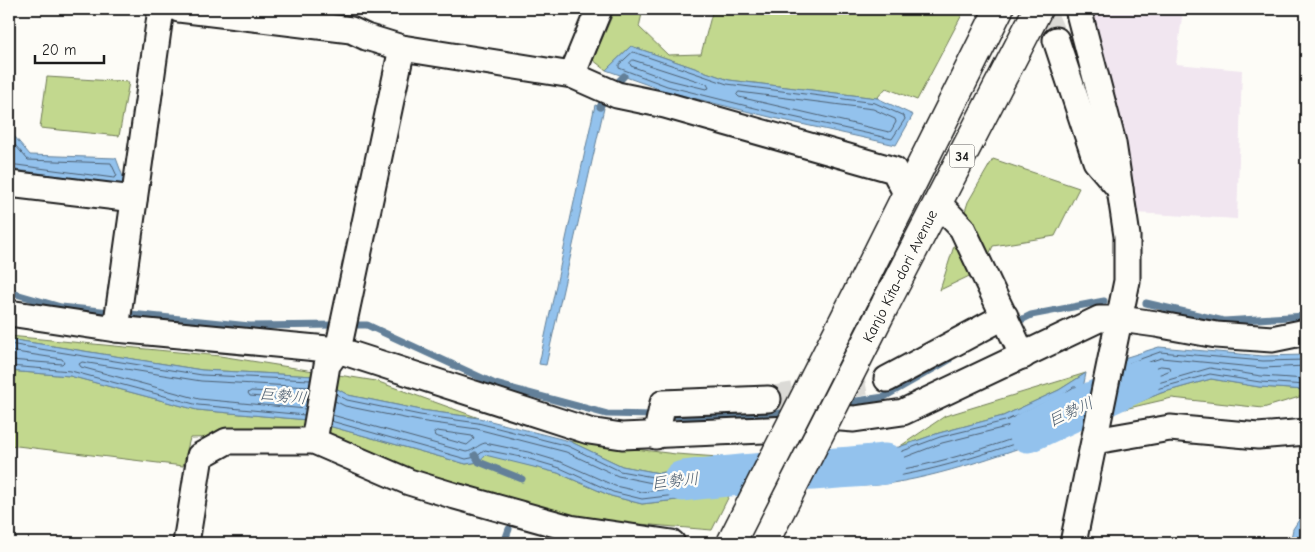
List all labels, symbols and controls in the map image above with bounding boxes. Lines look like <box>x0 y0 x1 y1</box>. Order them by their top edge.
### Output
scale bar <box>35 32 104 64</box>
text: 20 m <box>42 41 76 59</box>
road number: 34 <box>950 144 974 168</box>
street label: Kanjo Kita-dori Avenue <box>859 206 941 345</box>
water label: 巨勢川 <box>258 385 308 407</box>
water label: 巨勢川 <box>1045 394 1097 430</box>
water label: 巨勢川 <box>650 470 700 492</box>

